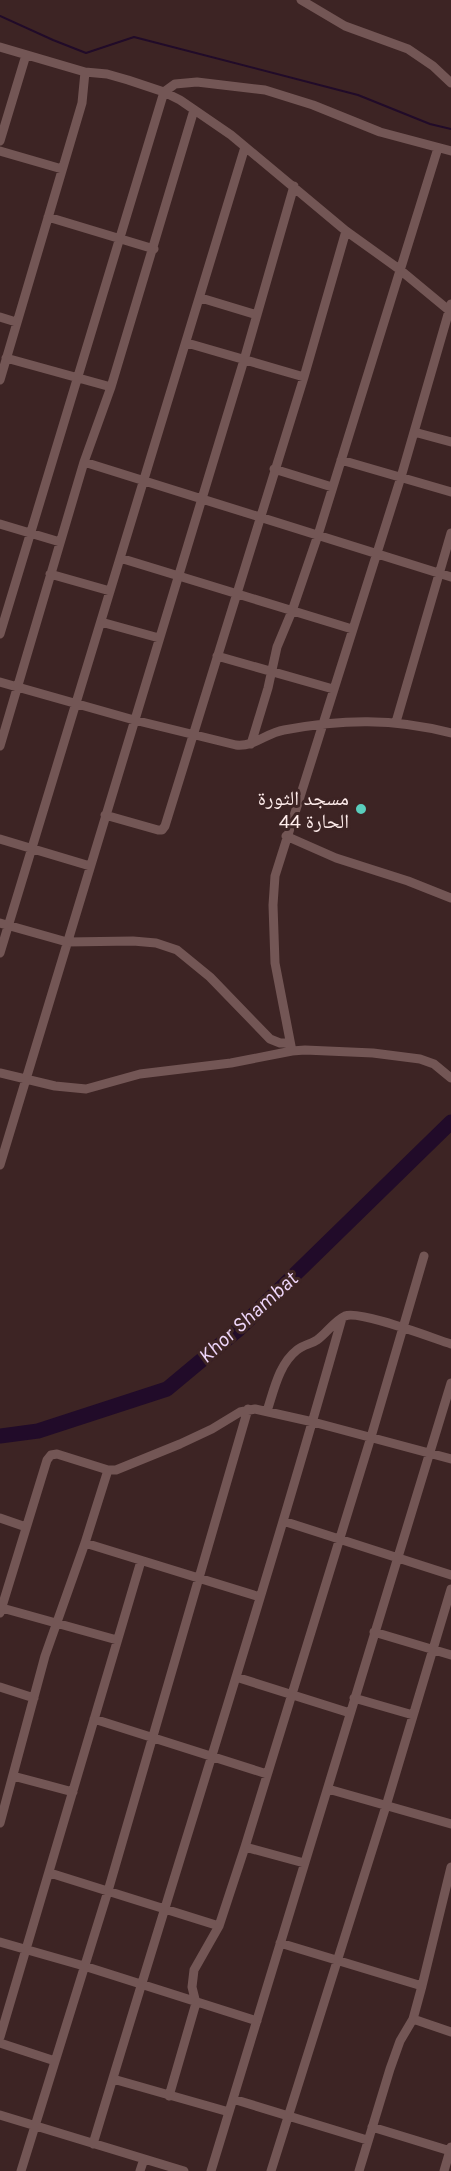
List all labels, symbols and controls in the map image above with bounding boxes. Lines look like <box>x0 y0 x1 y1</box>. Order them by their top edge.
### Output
place label: مسجد الثورة الحارة 44 <box>258 787 349 833</box>
marker: مسجد الثورة الحارة 44 <box>354 802 368 816</box>
water label: Khor Shambat <box>194 1266 303 1368</box>

